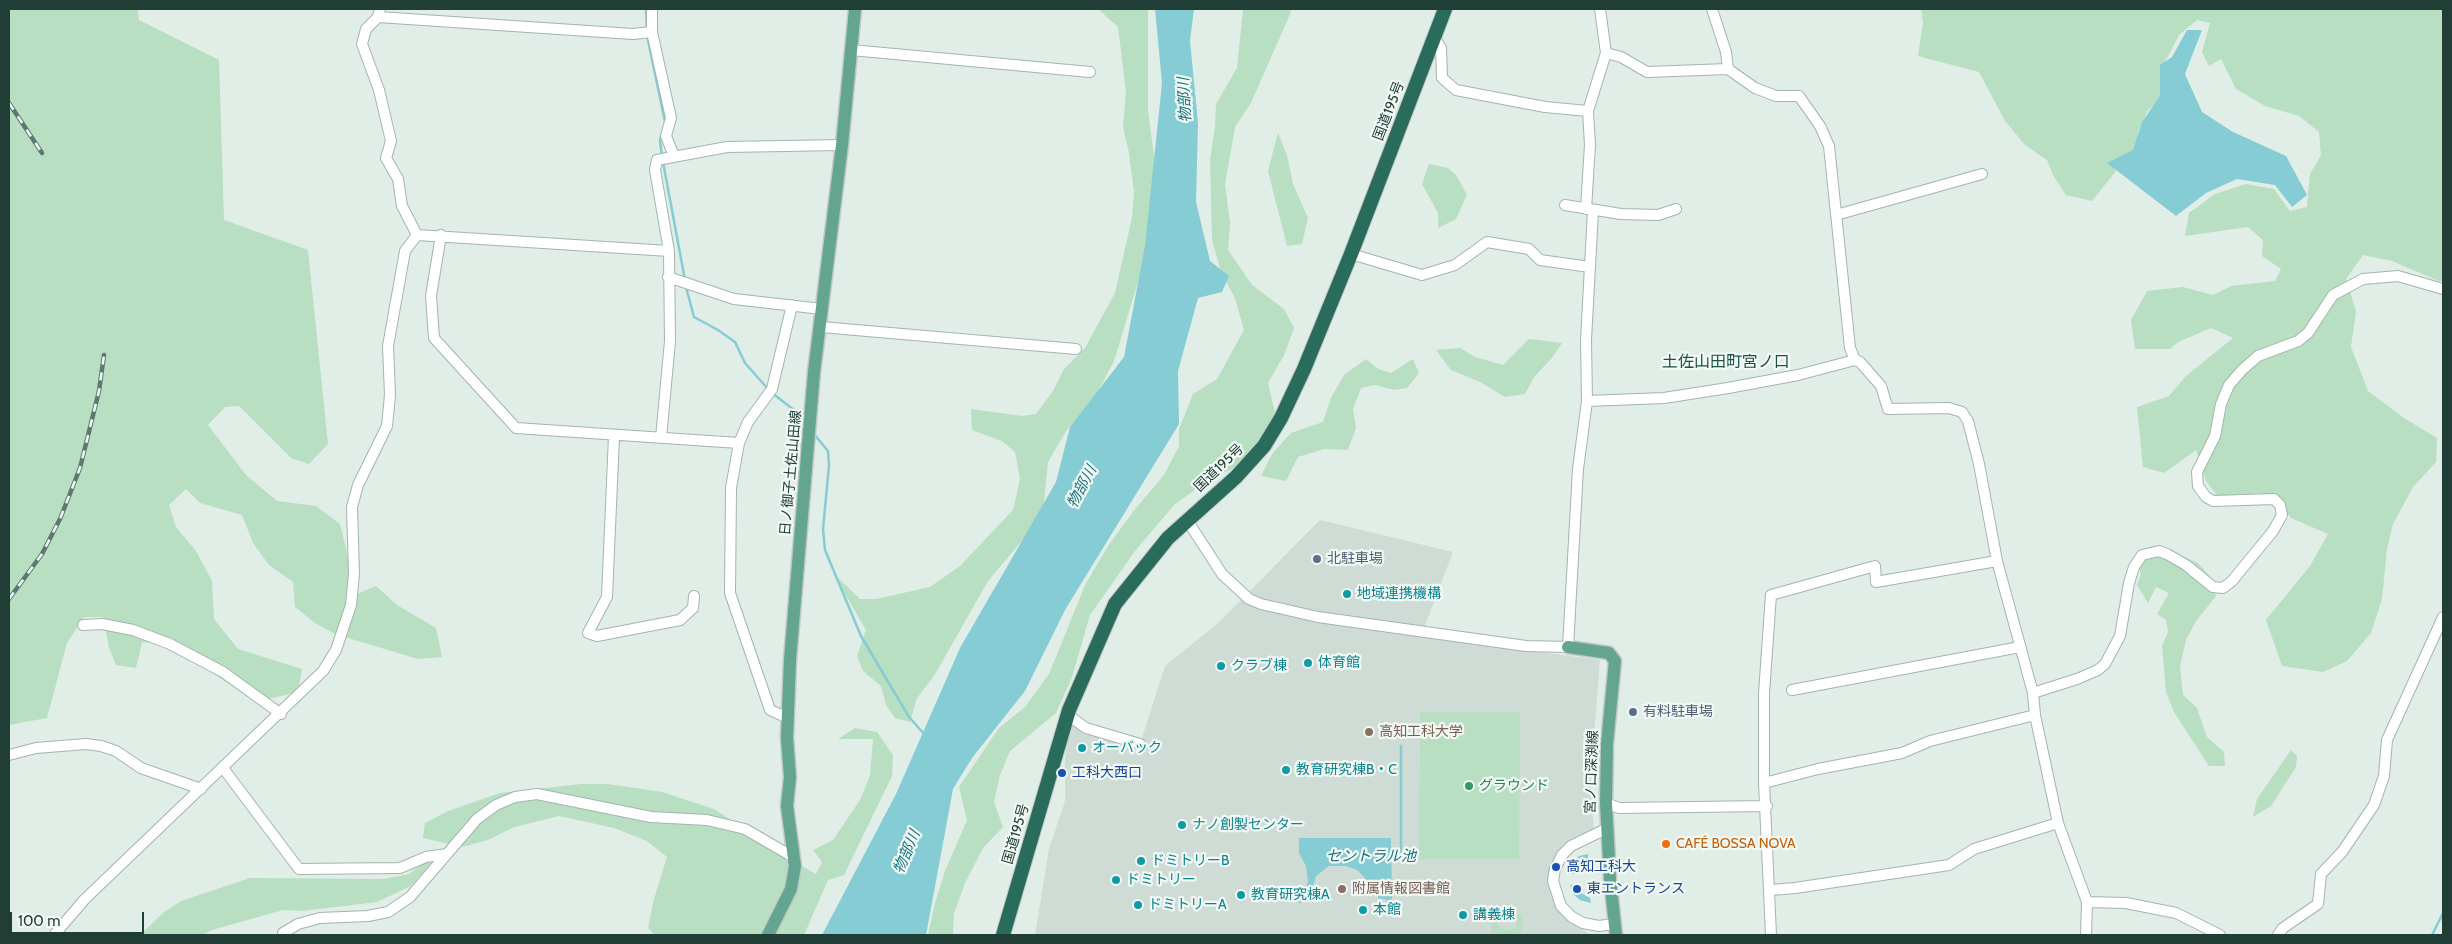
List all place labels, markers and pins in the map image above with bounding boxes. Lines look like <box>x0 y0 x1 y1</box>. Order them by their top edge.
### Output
place label: 北駐車場 <box>1327 551 1383 567</box>
marker: 北駐車場 <box>1311 553 1323 565</box>
place label: 地域連携機構 <box>1357 586 1441 602</box>
marker: 地域連携機構 <box>1341 588 1353 600</box>
place label: 体育館 <box>1318 655 1360 671</box>
marker: 体育館 <box>1302 657 1314 669</box>
place label: クラブ棟 <box>1231 658 1287 674</box>
marker: クラブ棟 <box>1215 660 1227 672</box>
place label: 有料駐車場 <box>1643 704 1713 720</box>
marker: 有料駐車場 <box>1627 706 1639 718</box>
place label: 高知工科大学 <box>1379 724 1463 740</box>
marker: 高知工科大学 <box>1363 726 1375 738</box>
place label: オーバック <box>1092 740 1162 756</box>
marker: オーバック <box>1076 742 1088 754</box>
place label: 教育研究棟B・C <box>1296 762 1397 778</box>
marker: 教育研究棟B・C <box>1280 764 1292 776</box>
place label: 工科大西口 <box>1072 765 1142 781</box>
marker: 工科大西口 <box>1056 767 1068 779</box>
place label: グラウンド <box>1479 778 1549 794</box>
marker: グラウンド <box>1463 780 1475 792</box>
place label: ナノ創製センター <box>1192 817 1304 833</box>
marker: ナノ創製センター <box>1176 819 1188 831</box>
place label: CAFÉ BOSSA NOVA <box>1676 836 1796 852</box>
marker: CAFÉ BOSSA NOVA <box>1660 838 1672 850</box>
place label: ドミトリーB <box>1151 853 1229 869</box>
marker: ドミトリーB <box>1135 855 1147 867</box>
place label: 高知工科大 <box>1566 859 1636 875</box>
marker: 高知工科大 <box>1550 861 1562 873</box>
place label: ドミトリー <box>1126 872 1196 888</box>
marker: ドミトリー <box>1110 874 1122 886</box>
place label: 附属情報図書館 <box>1352 881 1450 897</box>
place label: 東エントランス <box>1587 881 1685 897</box>
marker: 附属情報図書館 <box>1336 883 1348 895</box>
marker: 東エントランス <box>1571 883 1583 895</box>
place label: 教育研究棟A <box>1251 887 1330 903</box>
marker: 教育研究棟A <box>1235 889 1247 901</box>
place label: ドミトリーA <box>1148 897 1227 913</box>
marker: ドミトリーA <box>1132 899 1144 911</box>
place label: 本館 <box>1373 902 1401 918</box>
marker: 本館 <box>1357 904 1369 916</box>
place label: 講義棟 <box>1473 907 1515 923</box>
marker: 講義棟 <box>1457 909 1469 921</box>

